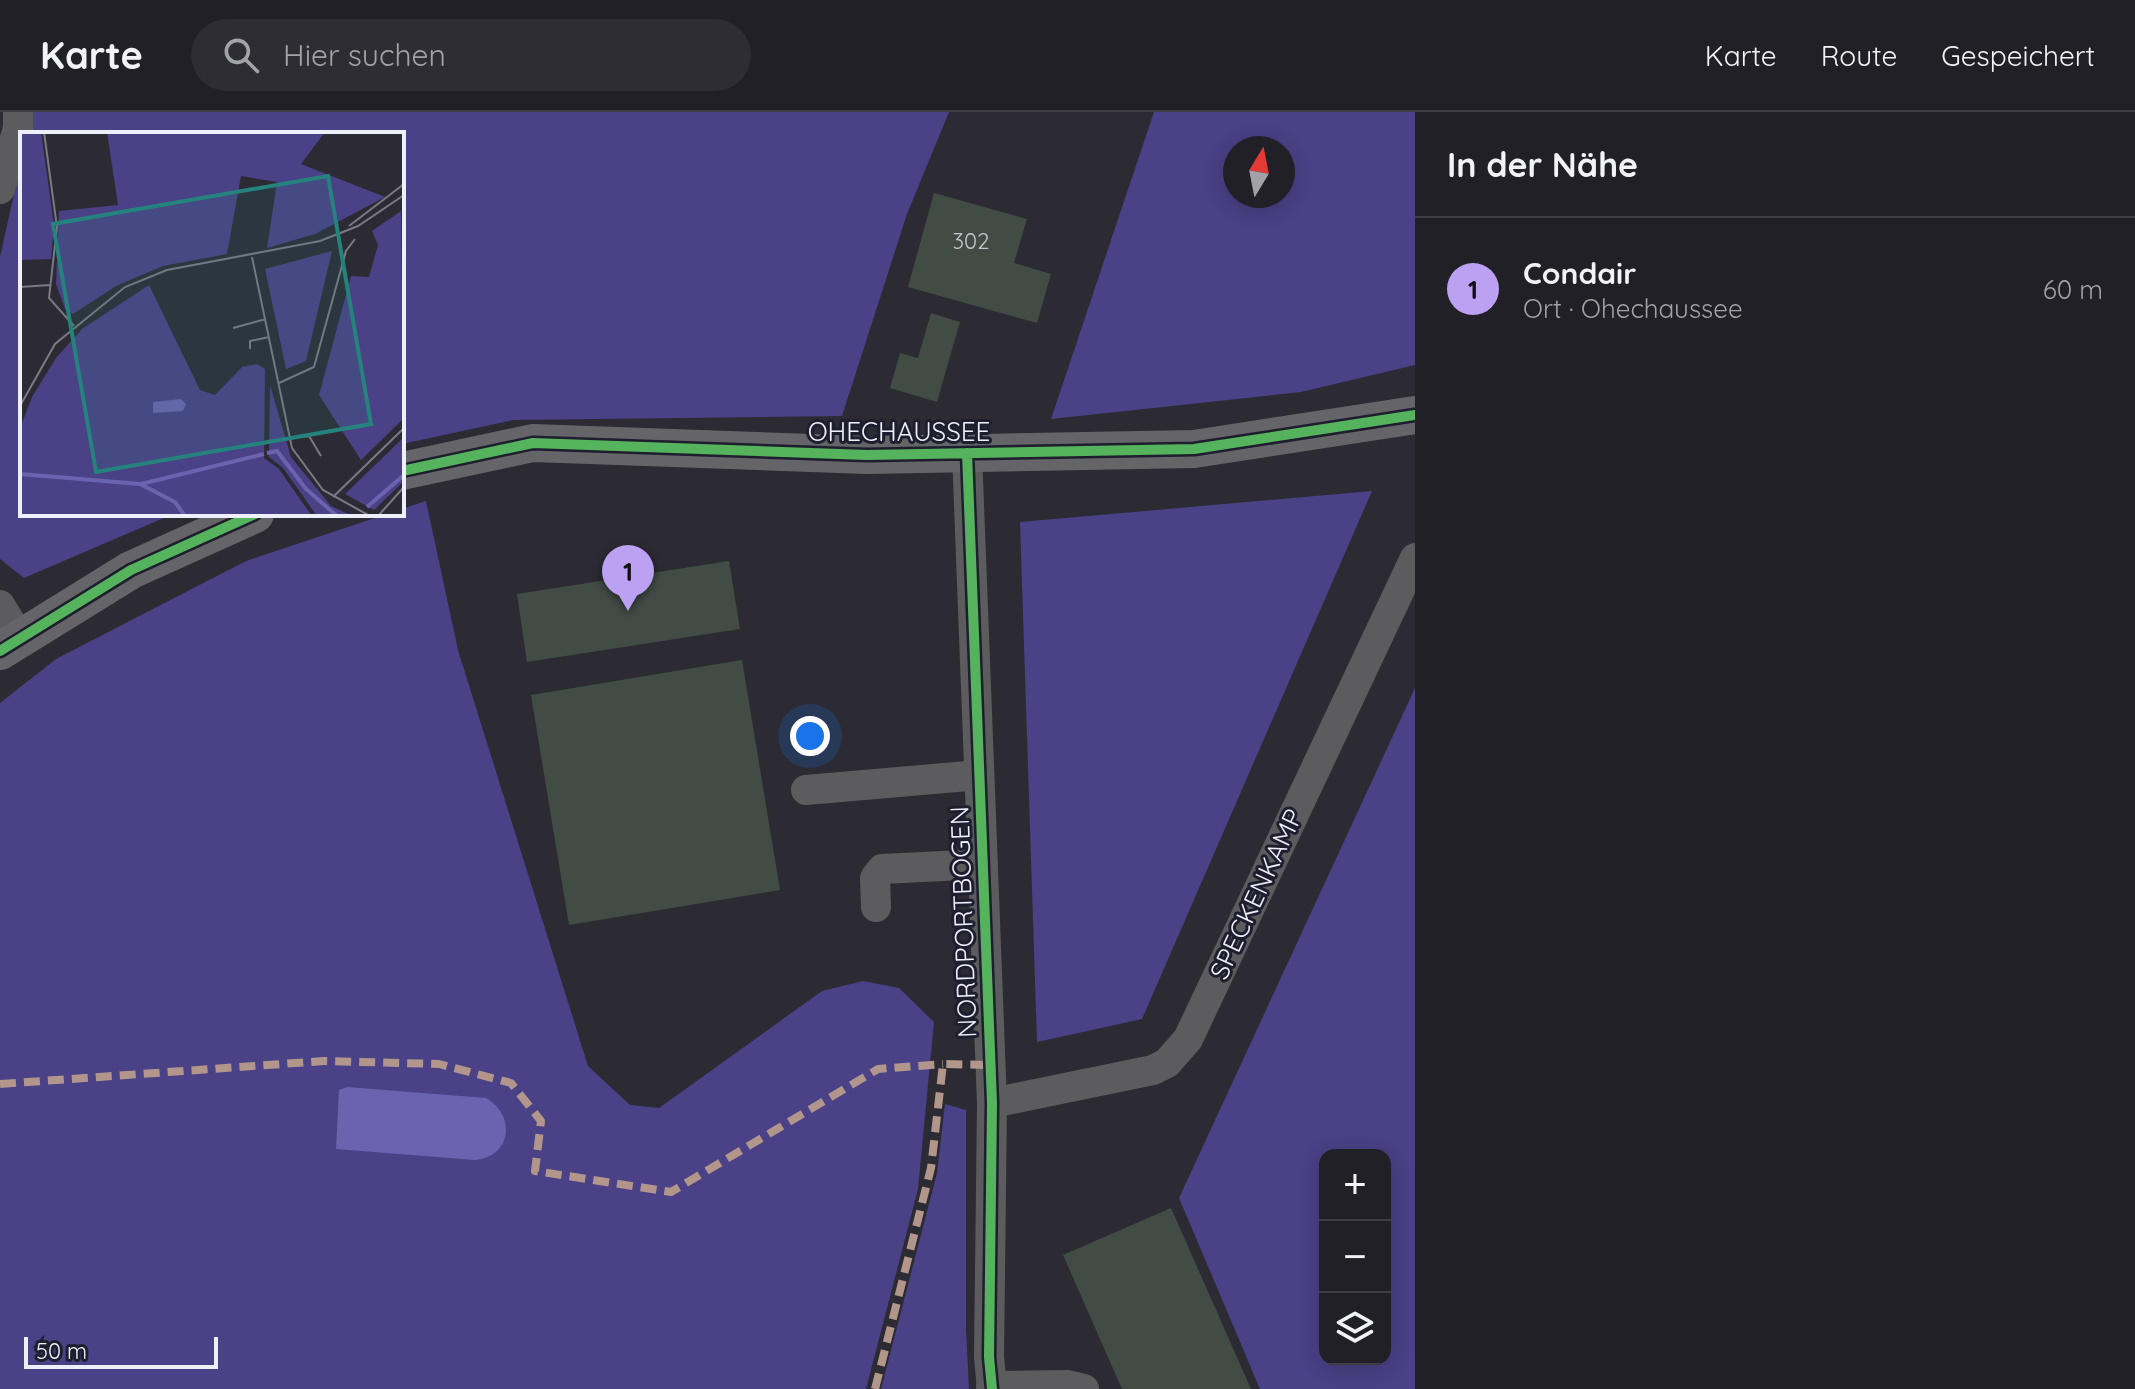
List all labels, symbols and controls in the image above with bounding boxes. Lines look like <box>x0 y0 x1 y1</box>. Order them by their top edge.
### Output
search box <box>191 19 751 91</box>
text: Karte <box>40 31 143 79</box>
icon: search <box>219 33 263 77</box>
text: Hier suchen <box>283 36 446 74</box>
text: Karte <box>1705 38 1777 73</box>
text: Route <box>1821 38 1897 73</box>
text: Gespeichert <box>1941 38 2095 73</box>
inset map <box>20 132 404 516</box>
north arrow <box>1223 136 1295 208</box>
text: In der Nähe <box>1447 143 1638 186</box>
house number: 302 <box>953 227 989 255</box>
text: Condair <box>1523 254 1636 292</box>
text: 1 <box>1468 273 1478 306</box>
text: 60 m <box>2043 273 2103 306</box>
text: Ort · Ohechaussee <box>1523 292 1743 325</box>
street label: OHECHAUSSEE <box>808 415 990 448</box>
pin: 1 <box>602 545 654 611</box>
your location <box>790 716 830 756</box>
street label: SPECKENKAMP <box>1202 803 1310 985</box>
street label: NORDPORTBOGEN <box>942 806 984 1038</box>
map controls <box>1319 1149 1391 1365</box>
button: + <box>1319 1149 1391 1221</box>
button: − <box>1319 1221 1391 1293</box>
button: layers <box>1319 1293 1391 1365</box>
scale bar <box>24 1333 218 1369</box>
text: 50 m <box>36 1337 87 1365</box>

